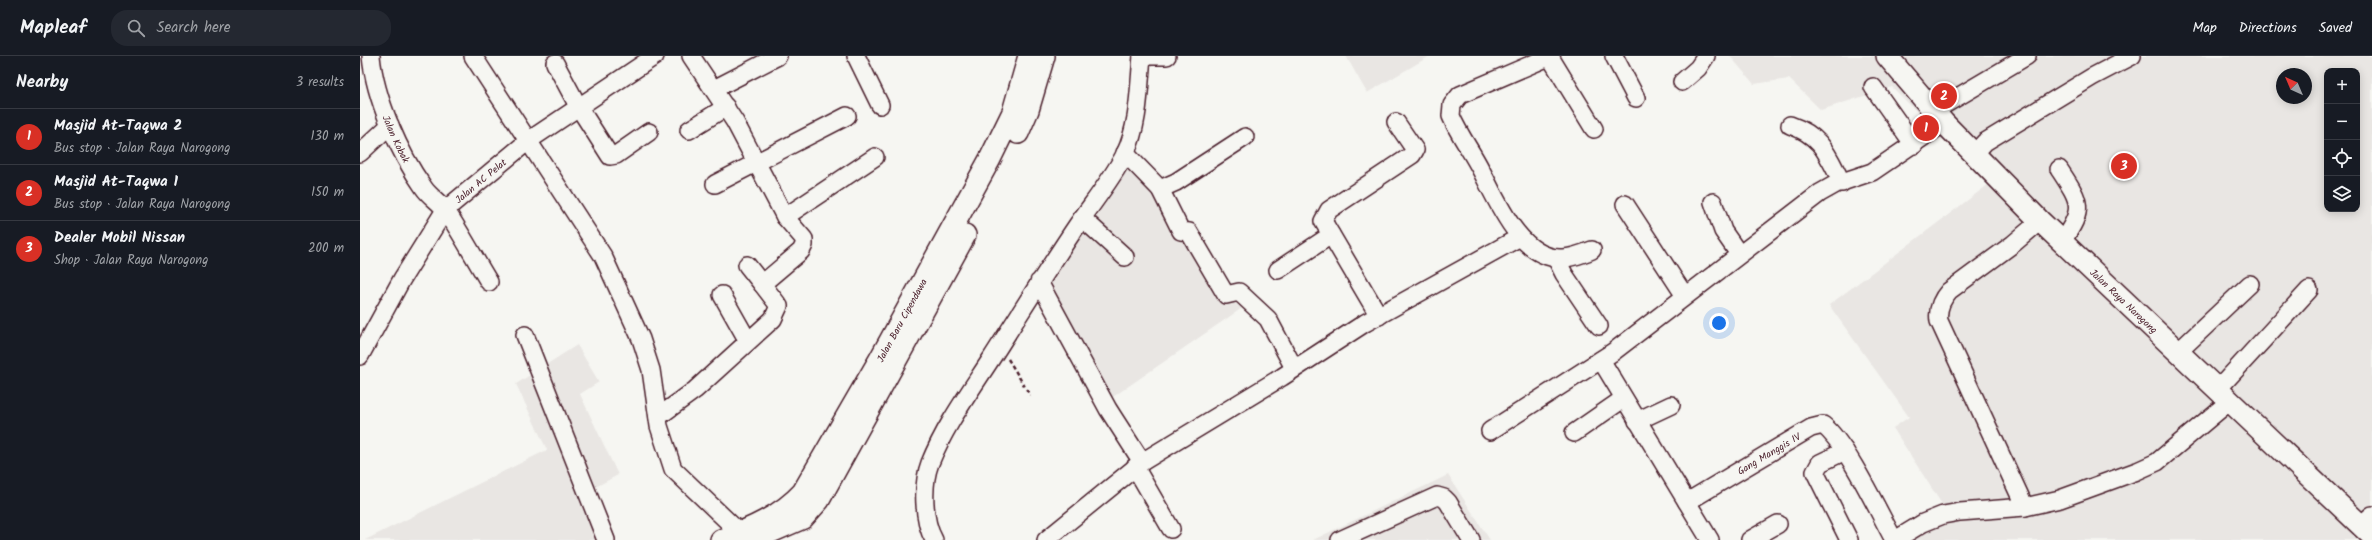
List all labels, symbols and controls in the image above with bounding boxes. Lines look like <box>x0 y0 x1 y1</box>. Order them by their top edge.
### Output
search box <box>111 10 391 46</box>
text: Mapleaf <box>20 13 87 43</box>
text: Search here <box>157 16 231 40</box>
icon: search <box>125 17 147 39</box>
text: Map <box>2192 17 2217 39</box>
text: Directions <box>2239 17 2297 39</box>
text: Saved <box>2319 17 2352 39</box>
north arrow <box>2276 68 2312 104</box>
map controls <box>2324 68 2360 212</box>
button: + <box>2324 68 2360 104</box>
text: Nearby <box>16 69 68 96</box>
text: 3 results <box>296 72 344 93</box>
pin: 2 <box>1931 81 1957 111</box>
button: − <box>2324 104 2360 140</box>
street label: Jalan Kobak <box>378 113 414 166</box>
pin: 1 <box>1913 113 1939 143</box>
text: Masjid At-Taqwa 2 <box>54 114 182 138</box>
text: 1 <box>27 126 31 147</box>
text: 130 m <box>310 126 344 147</box>
text: Bus stop · Jalan Raya Narogong <box>54 138 230 159</box>
button: locate <box>2324 140 2360 176</box>
pin: 3 <box>2111 151 2137 181</box>
street label: Jalan AC Pelat <box>452 155 510 208</box>
text: Masjid At-Taqwa 1 <box>54 170 178 194</box>
button: layers <box>2324 176 2360 212</box>
text: 2 <box>25 182 33 203</box>
text: 150 m <box>311 182 344 203</box>
text: Bus stop · Jalan Raya Narogong <box>54 194 230 215</box>
text: Dealer Mobil Nissan <box>54 226 185 250</box>
text: 3 <box>25 238 33 259</box>
text: 200 m <box>308 238 344 259</box>
text: Shop · Jalan Raya Narogong <box>54 250 208 271</box>
street label: Jalan Raya Narogong <box>2086 265 2161 338</box>
street label: Jalan Baru Cipendawa <box>873 276 932 365</box>
your location <box>1709 313 1729 333</box>
street label: Gang Manggis IV <box>1734 429 1804 479</box>

